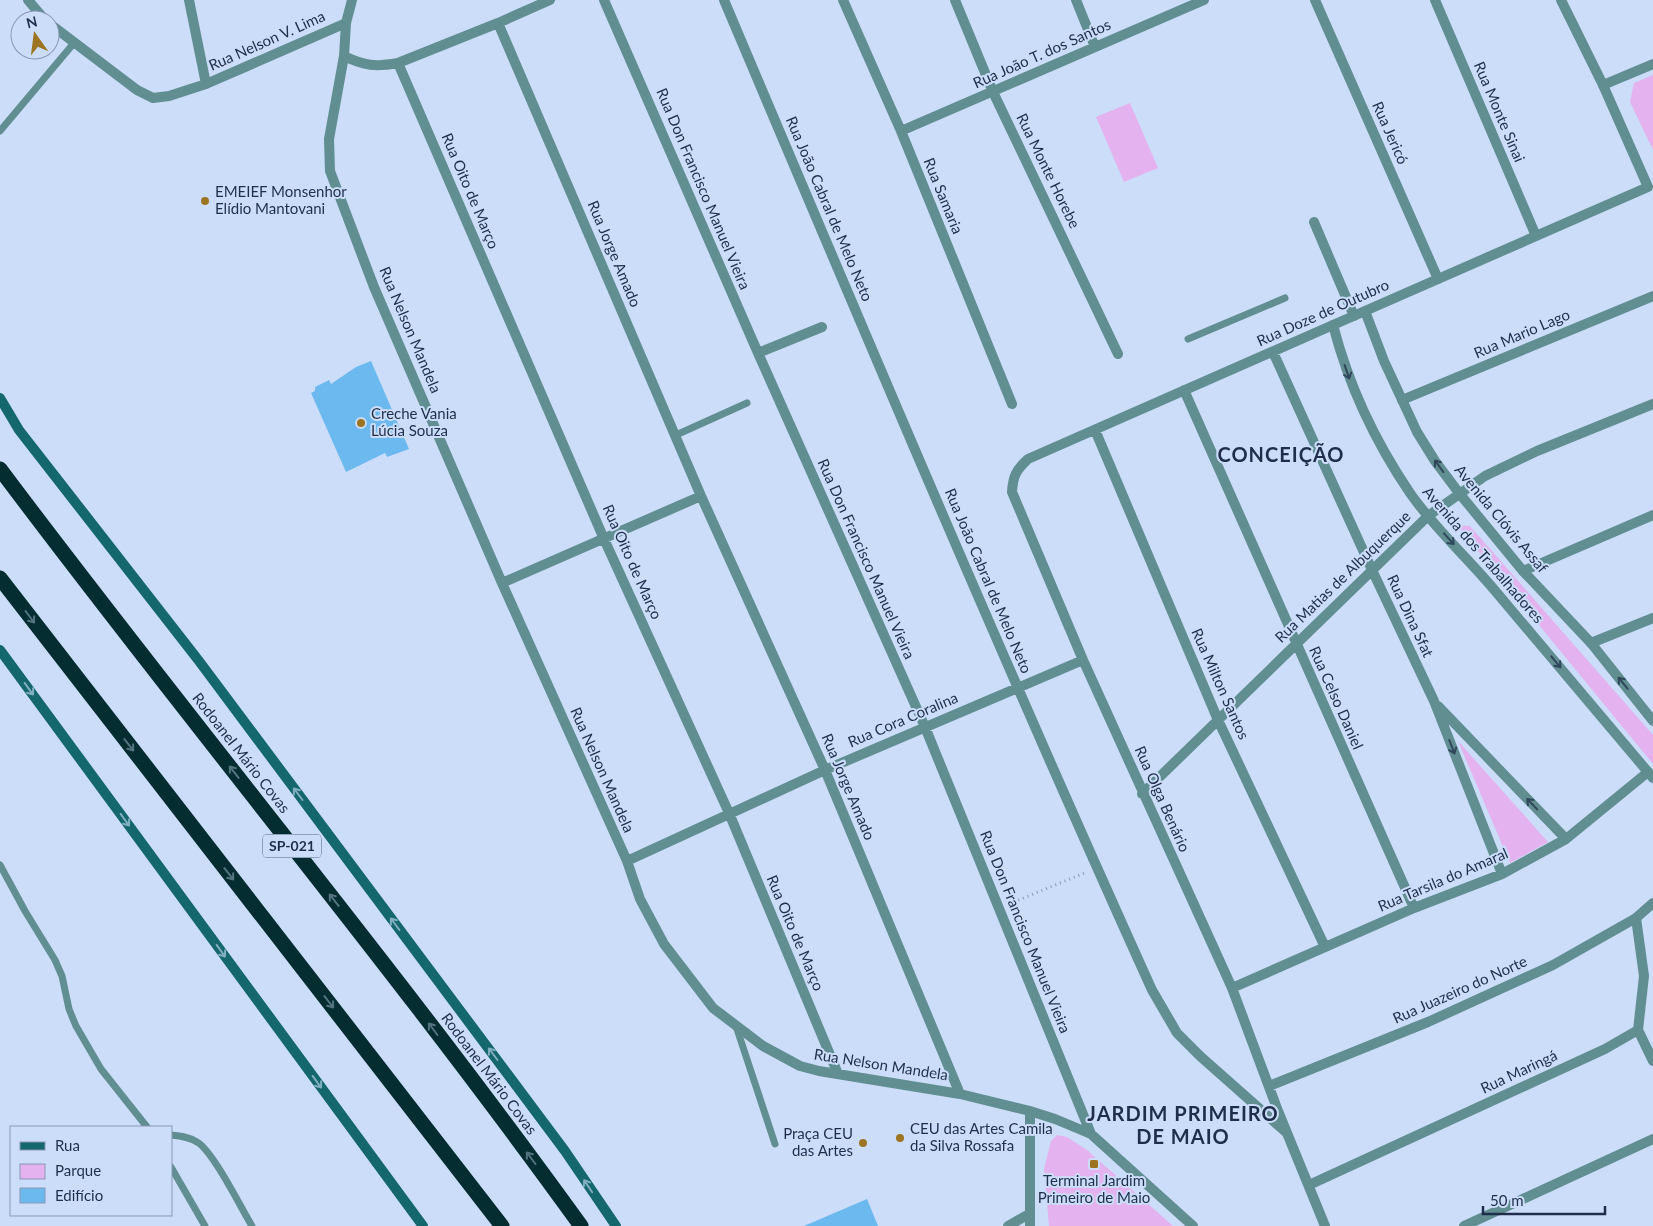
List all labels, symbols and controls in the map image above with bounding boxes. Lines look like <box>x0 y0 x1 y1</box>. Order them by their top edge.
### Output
street label: Rua Nelson V. Lima <box>206 6 328 74</box>
north arrow <box>10 10 60 60</box>
text: N <box>24 12 39 31</box>
street label: Rua João T. dos Santos <box>970 15 1113 92</box>
street label: Rua Monte Sinai <box>1471 59 1529 165</box>
street label: Rua Don Francisco Manuel Vieira <box>653 85 755 292</box>
street label: Rua Jericó <box>1369 98 1413 167</box>
street label: Rua Monte Horebe <box>1013 110 1085 231</box>
street label: Rua João Cabral de Melo Neto <box>783 113 877 304</box>
street label: Rua Oito de Março <box>438 130 503 251</box>
street label: Rua Samaria <box>920 155 967 236</box>
place label: EMEIEF Monsenhor Elídio Mantovani <box>215 182 347 217</box>
marker: EMEIEF Monsenhor Elídio Mantovani <box>199 195 211 207</box>
street label: Rua Jorge Amado <box>584 198 645 310</box>
street label: Rua Nelson Mandela <box>376 264 446 395</box>
street label: Rua Doze de Outubro <box>1254 275 1392 349</box>
street label: Rua Mario Lago <box>1471 305 1572 361</box>
one-way arrow <box>1343 364 1352 379</box>
place label: Creche Vania Lúcia Souza <box>371 404 457 439</box>
marker: Creche Vania Lúcia Souza <box>355 417 367 429</box>
district label: CONCEIÇÃO <box>1218 442 1345 466</box>
street label: Rua Don Francisco Manuel Vieira <box>815 456 919 661</box>
one-way arrow <box>1434 459 1444 473</box>
street label: Avenida Clóvis Assaf <box>1451 461 1553 577</box>
street label: Avenida dos Trabalhadores <box>1420 482 1548 626</box>
street label: Rua João Cabral de Melo Neto <box>942 485 1036 676</box>
street label: Rua Oito de Março <box>599 501 666 622</box>
street label: Rua Matias de Albuquerque <box>1271 507 1414 646</box>
one-way arrow <box>1443 533 1455 546</box>
street label: Rua Dina Sfat <box>1384 571 1438 660</box>
one-way arrow <box>24 610 35 623</box>
street label: Rua Milton Santos <box>1188 625 1254 742</box>
street label: Rua Celso Daniel <box>1306 643 1368 752</box>
one-way arrow <box>1550 656 1561 669</box>
one-way arrow <box>1617 677 1628 690</box>
one-way arrow <box>24 682 34 696</box>
street label: Rua Cora Coralina <box>845 688 960 750</box>
street label: Rodoanel Mário Covas <box>189 689 294 816</box>
street label: Rua Nelson Mandela <box>567 704 639 835</box>
street label: Rua Jorge Amado <box>818 731 879 843</box>
one-way arrow <box>124 738 134 752</box>
one-way arrow <box>1448 738 1457 754</box>
street label: Rua Olga Benário <box>1131 743 1194 854</box>
one-way arrow <box>228 766 239 779</box>
one-way arrow <box>293 787 303 801</box>
one-way arrow <box>1526 797 1538 810</box>
one-way arrow <box>120 813 130 827</box>
street label: Rua Don Francisco Manuel Vieira <box>977 828 1075 1036</box>
road number: SP-021 <box>263 834 321 858</box>
street label: Rua Tarsila do Amaral <box>1375 843 1510 915</box>
one-way arrow <box>223 867 234 880</box>
street label: Rua Oito de Março <box>763 872 828 993</box>
one-way arrow <box>329 893 339 907</box>
one-way arrow <box>390 918 401 931</box>
one-way arrow <box>216 944 226 958</box>
street label: Rua Juazeiro do Norte <box>1390 951 1530 1027</box>
one-way arrow <box>323 995 334 1008</box>
street label: Rodoanel Mário Covas <box>438 1009 541 1138</box>
one-way arrow <box>428 1022 438 1036</box>
street label: Rua Nelson Mandela <box>813 1045 949 1083</box>
street label: Rua Maringá <box>1477 1045 1560 1097</box>
one-way arrow <box>487 1048 498 1061</box>
one-way arrow <box>312 1075 322 1089</box>
district label: JARDIM PRIMEIRO DE MAIO <box>1087 1101 1279 1148</box>
place label: CEU das Artes Camila da Silva Rossafa <box>910 1119 1053 1154</box>
place label: Praça CEU das Artes <box>783 1124 853 1159</box>
legend <box>10 1126 172 1216</box>
marker: CEU das Artes Camila da Silva Rossafa <box>894 1132 906 1144</box>
text: Rua <box>55 1136 80 1154</box>
marker: Praça CEU das Artes <box>857 1137 869 1149</box>
one-way arrow <box>526 1152 537 1165</box>
marker: Terminal Jardim Primeiro de Maio <box>1088 1158 1100 1170</box>
text: Parque <box>55 1161 101 1179</box>
place label: Terminal Jardim Primeiro de Maio <box>1038 1171 1150 1206</box>
one-way arrow <box>583 1179 593 1193</box>
scale bar <box>1483 1184 1606 1216</box>
text: Edifício <box>55 1186 103 1204</box>
text: 50 m <box>1490 1191 1524 1209</box>

